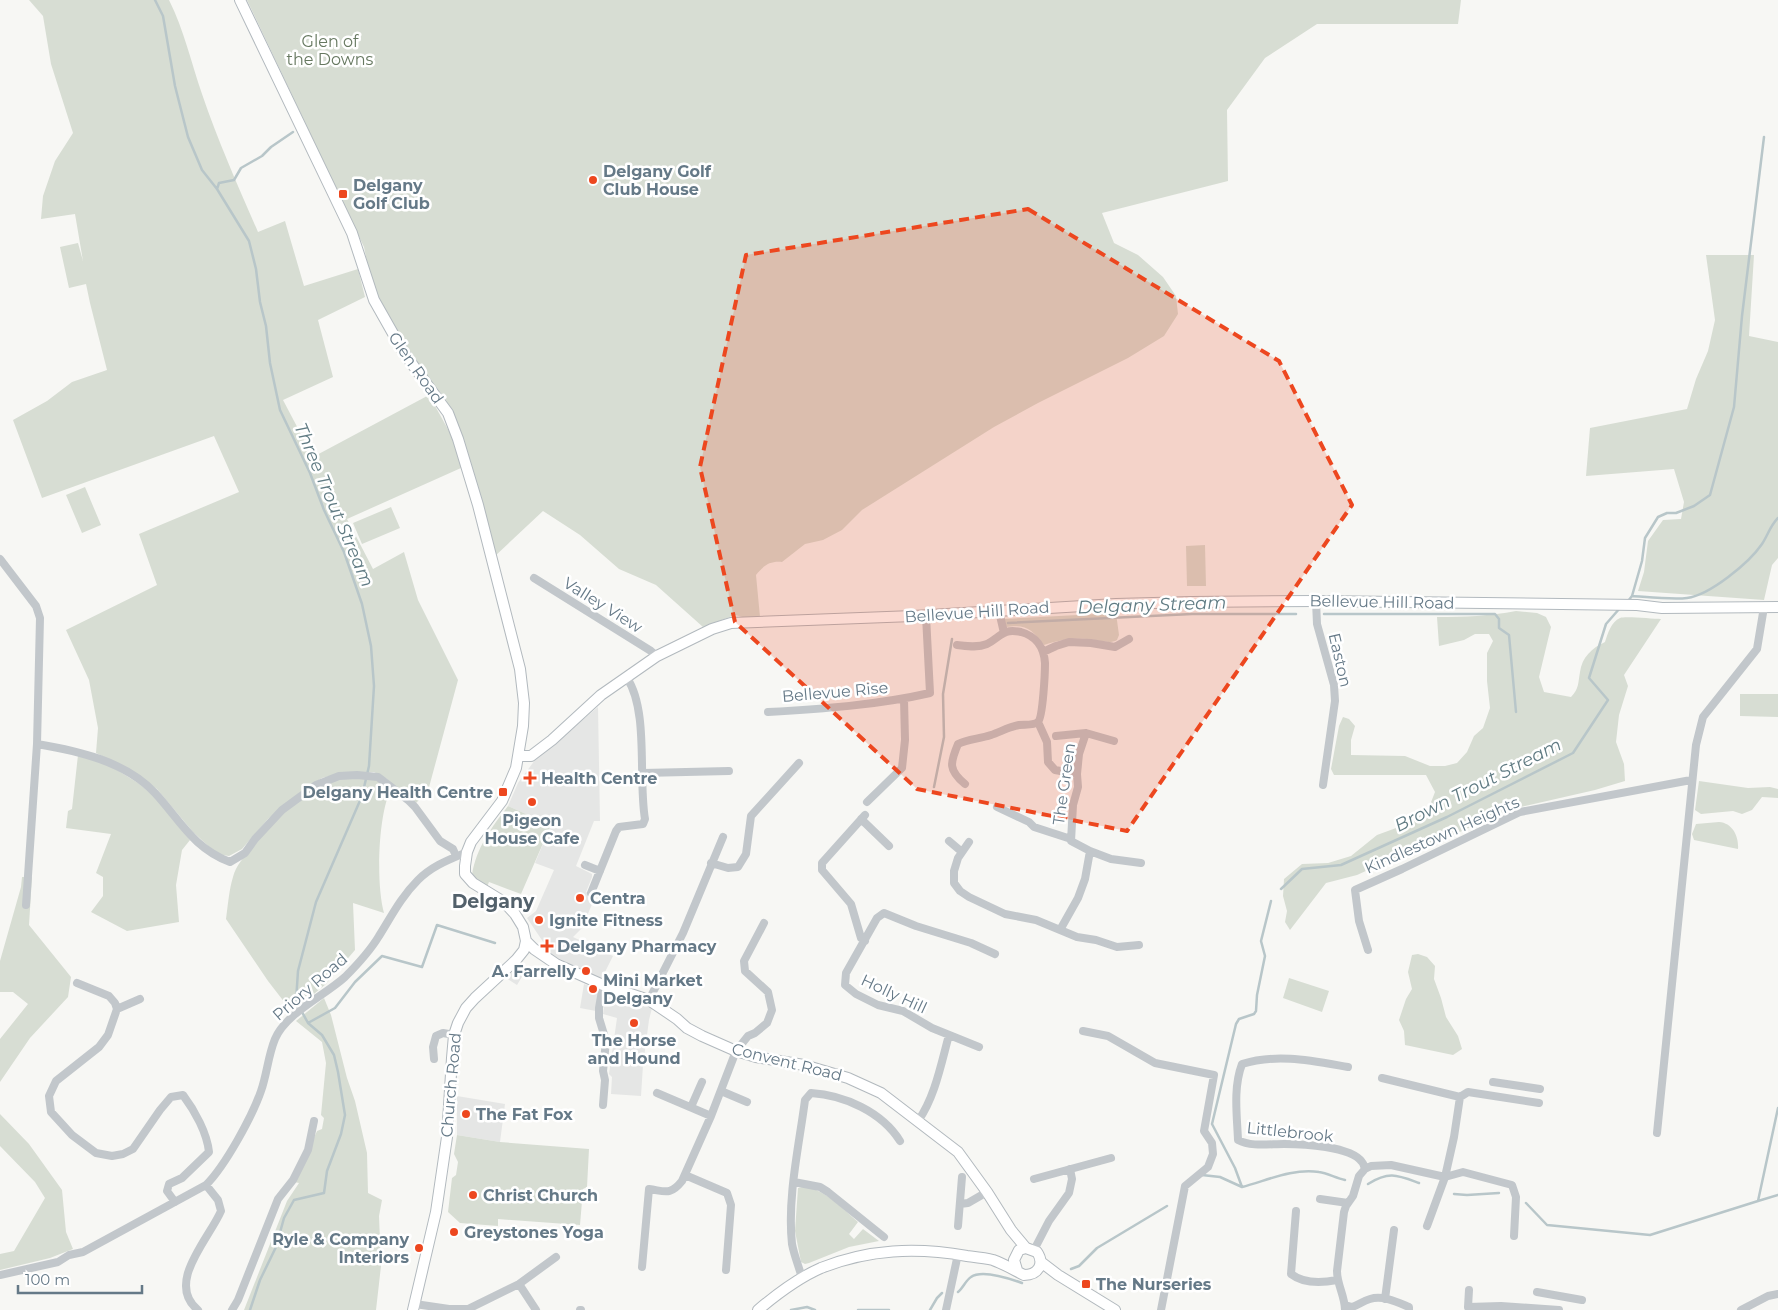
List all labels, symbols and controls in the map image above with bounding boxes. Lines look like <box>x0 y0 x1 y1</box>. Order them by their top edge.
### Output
park label: Glen of the Downs <box>287 32 374 69</box>
place label: Delgany Golf Club House <box>603 162 712 199</box>
marker: Delgany Golf Club House <box>587 174 599 186</box>
place label: Delgany Golf Club <box>353 176 430 213</box>
marker: Delgany Golf Club <box>337 188 349 200</box>
street label: Glen Road <box>384 328 448 408</box>
water label: Three Trout Stream <box>289 420 379 590</box>
street label: Valley View <box>560 573 646 637</box>
water label: Delgany Stream <box>1077 591 1227 619</box>
street label: Bellevue Hill Road <box>1309 591 1455 613</box>
street label: Bellevue Hill Road <box>904 597 1050 627</box>
street label: Easton <box>1325 631 1355 689</box>
street label: Bellevue Rise <box>781 678 889 706</box>
water label: Brown Trout Stream <box>1391 733 1565 837</box>
street label: The Green <box>1049 742 1079 826</box>
place label: Health Centre <box>541 769 657 788</box>
marker: Health Centre <box>523 771 537 785</box>
place label: Delgany Health Centre <box>303 783 493 802</box>
marker: Delgany Health Centre <box>497 786 509 798</box>
street label: Kindlestown Heights <box>1362 792 1522 878</box>
marker: Pigeon House Cafe <box>526 796 538 808</box>
place label: Pigeon House Cafe <box>484 811 580 848</box>
place label: Centra <box>590 889 646 908</box>
district label: Delgany <box>452 890 535 913</box>
marker: Centra <box>574 892 586 904</box>
place label: Ignite Fitness <box>549 911 663 930</box>
marker: Ignite Fitness <box>533 914 545 926</box>
place label: Delgany Pharmacy <box>557 937 717 956</box>
marker: Delgany Pharmacy <box>541 940 553 952</box>
street label: Priory Road <box>269 949 351 1025</box>
place label: A. Farrelly <box>491 962 576 981</box>
marker: A. Farrelly <box>580 965 592 977</box>
place label: Mini Market Delgany <box>603 971 703 1008</box>
street label: Holly Hill <box>858 971 930 1017</box>
marker: Mini Market Delgany <box>587 983 599 995</box>
marker: The Horse and Hound <box>628 1017 640 1029</box>
place label: The Horse and Hound <box>587 1031 681 1068</box>
street label: Church Road <box>437 1032 465 1138</box>
street label: Convent Road <box>730 1039 844 1085</box>
place label: The Fat Fox <box>476 1105 573 1124</box>
marker: The Fat Fox <box>460 1108 472 1120</box>
street label: Littlebrook <box>1246 1118 1335 1146</box>
place label: Christ Church <box>483 1186 598 1205</box>
marker: Christ Church <box>467 1189 479 1201</box>
place label: Greystones Yoga <box>464 1223 604 1242</box>
marker: Greystones Yoga <box>448 1226 460 1238</box>
place label: Ryle & Company Interiors <box>272 1230 409 1267</box>
marker: Ryle & Company Interiors <box>413 1242 425 1254</box>
scale bar <box>18 1262 141 1294</box>
text: 100 m <box>25 1270 70 1289</box>
place label: The Nurseries <box>1096 1275 1212 1294</box>
marker: The Nurseries <box>1080 1278 1092 1290</box>

